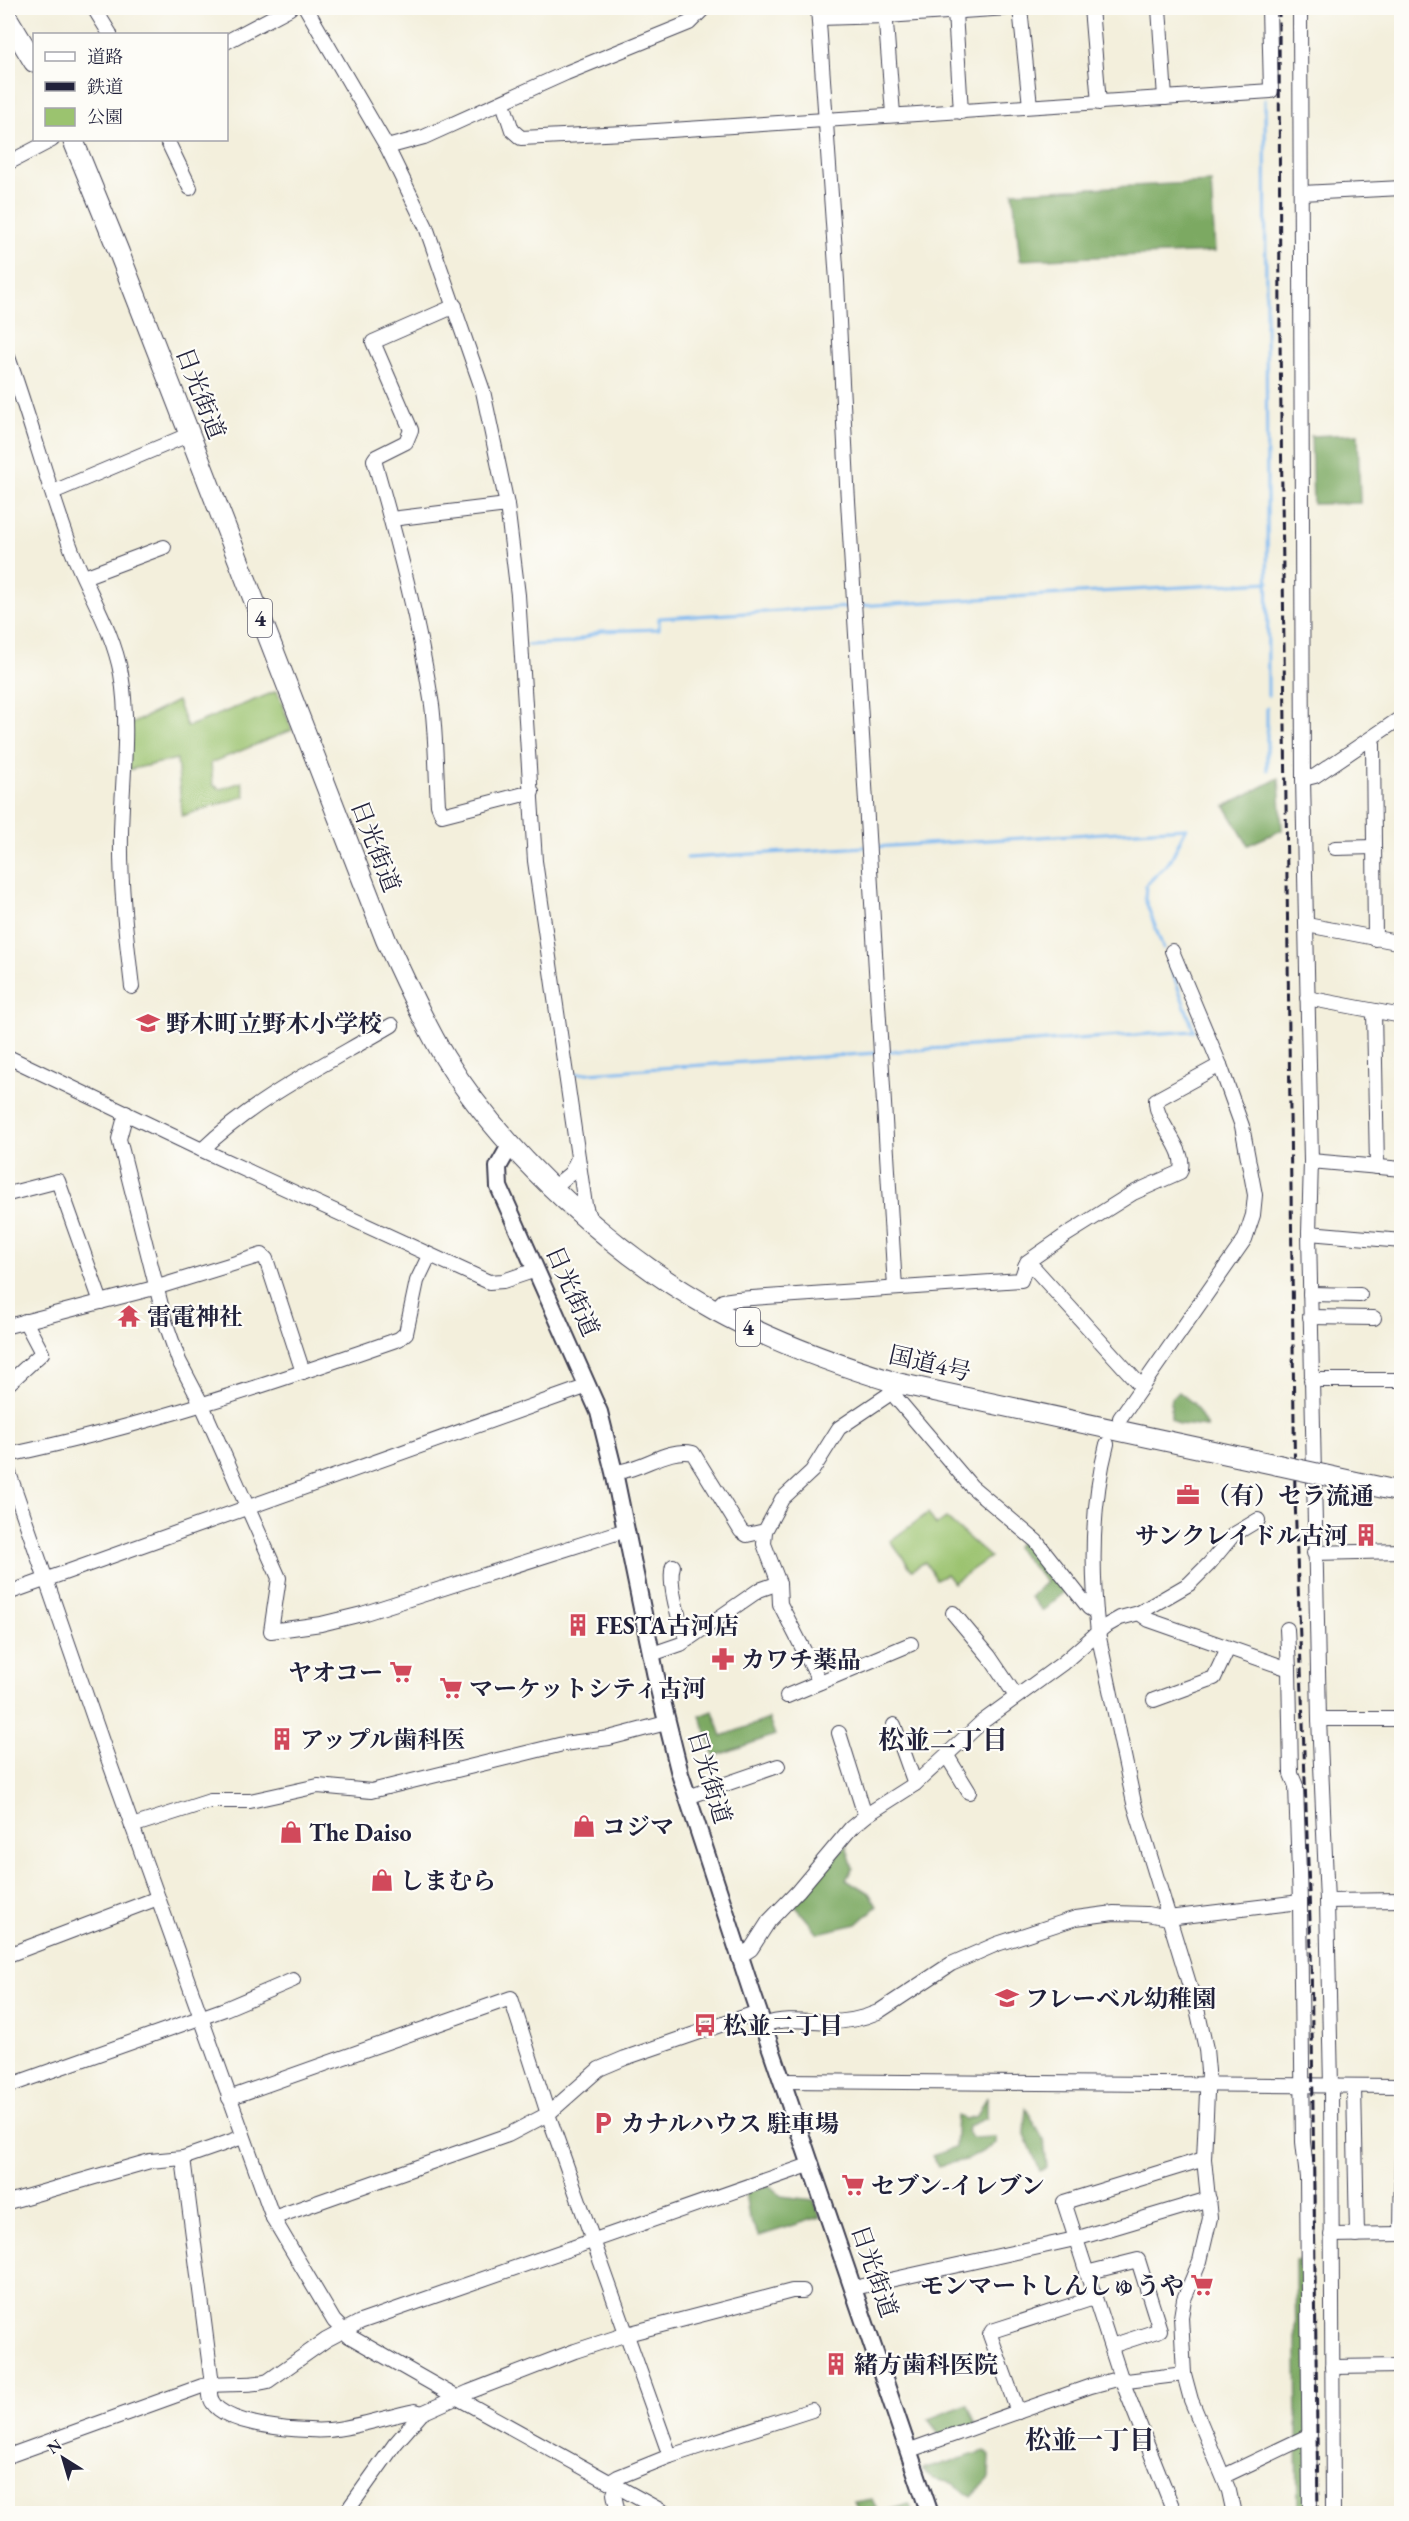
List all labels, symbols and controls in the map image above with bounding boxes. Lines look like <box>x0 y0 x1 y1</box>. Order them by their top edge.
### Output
legend <box>33 33 228 141</box>
text: 道路 <box>87 45 123 68</box>
text: 鉄道 <box>87 75 123 98</box>
text: 公園 <box>87 105 123 128</box>
street label: 日光街道 <box>169 343 233 443</box>
road number: 4 <box>248 599 272 637</box>
street label: 日光街道 <box>344 796 408 896</box>
place label: 野木町立野木小学校 <box>166 1008 382 1039</box>
school or university icon: 野木町立野木小学校 <box>135 1010 161 1036</box>
street label: 日光街道 <box>539 1241 607 1341</box>
place label: 雷電神社 <box>147 1301 243 1332</box>
temple icon: 雷電神社 <box>116 1303 142 1329</box>
road number: 4 <box>736 1308 760 1346</box>
street label: 国道4号 <box>886 1339 974 1387</box>
place label: （有）セラ流通 <box>1206 1480 1374 1511</box>
office icon: （有）セラ流通 <box>1175 1482 1201 1508</box>
place label: サンクレイドル古河 <box>1135 1520 1348 1551</box>
building icon: サンクレイドル古河 <box>1353 1522 1379 1548</box>
place label: FESTA古河店 <box>596 1610 739 1641</box>
building icon: FESTA古河店 <box>565 1612 591 1638</box>
place label: カワチ薬品 <box>741 1644 861 1675</box>
pharmacy icon: カワチ薬品 <box>710 1646 736 1672</box>
place label: ヤオコー <box>288 1657 383 1688</box>
supermarket icon: ヤオコー <box>388 1659 414 1685</box>
place label: マーケットシティ古河 <box>469 1673 706 1704</box>
supermarket icon: マーケットシティ古河 <box>438 1675 464 1701</box>
district label: 松並二丁目 <box>878 1723 1008 1757</box>
place label: アップル歯科医 <box>300 1724 465 1755</box>
building icon: アップル歯科医 <box>269 1726 295 1752</box>
street label: 日光街道 <box>681 1727 739 1827</box>
place label: コジマ <box>602 1811 674 1842</box>
shop icon: コジマ <box>571 1813 597 1839</box>
place label: The Daiso <box>309 1817 411 1848</box>
shop icon: The Daiso <box>278 1819 304 1845</box>
place label: しまむら <box>400 1865 496 1896</box>
shop icon: しまむら <box>369 1867 395 1893</box>
place label: フレーベル幼稚園 <box>1025 1983 1216 2014</box>
school or university icon: フレーベル幼稚園 <box>994 1985 1020 2011</box>
place label: 松並二丁目 <box>723 2010 843 2041</box>
bus stop icon: 松並二丁目 <box>692 2012 718 2038</box>
place label: カナルハウス 駐車場 <box>621 2108 839 2139</box>
parking icon: カナルハウス 駐車場 <box>590 2110 616 2136</box>
place label: セブン-イレブン <box>871 2170 1045 2201</box>
supermarket icon: セブン-イレブン <box>840 2172 866 2198</box>
street label: 日光街道 <box>845 2221 905 2321</box>
place label: モンマートしんしゅうや <box>920 2270 1184 2301</box>
supermarket icon: モンマートしんしゅうや <box>1189 2272 1215 2298</box>
place label: 緒方歯科医院 <box>854 2349 998 2380</box>
building icon: 緒方歯科医院 <box>823 2351 849 2377</box>
district label: 松並一丁目 <box>1025 2423 1155 2457</box>
north arrow <box>33 2428 93 2488</box>
text: N <box>43 2434 66 2459</box>

